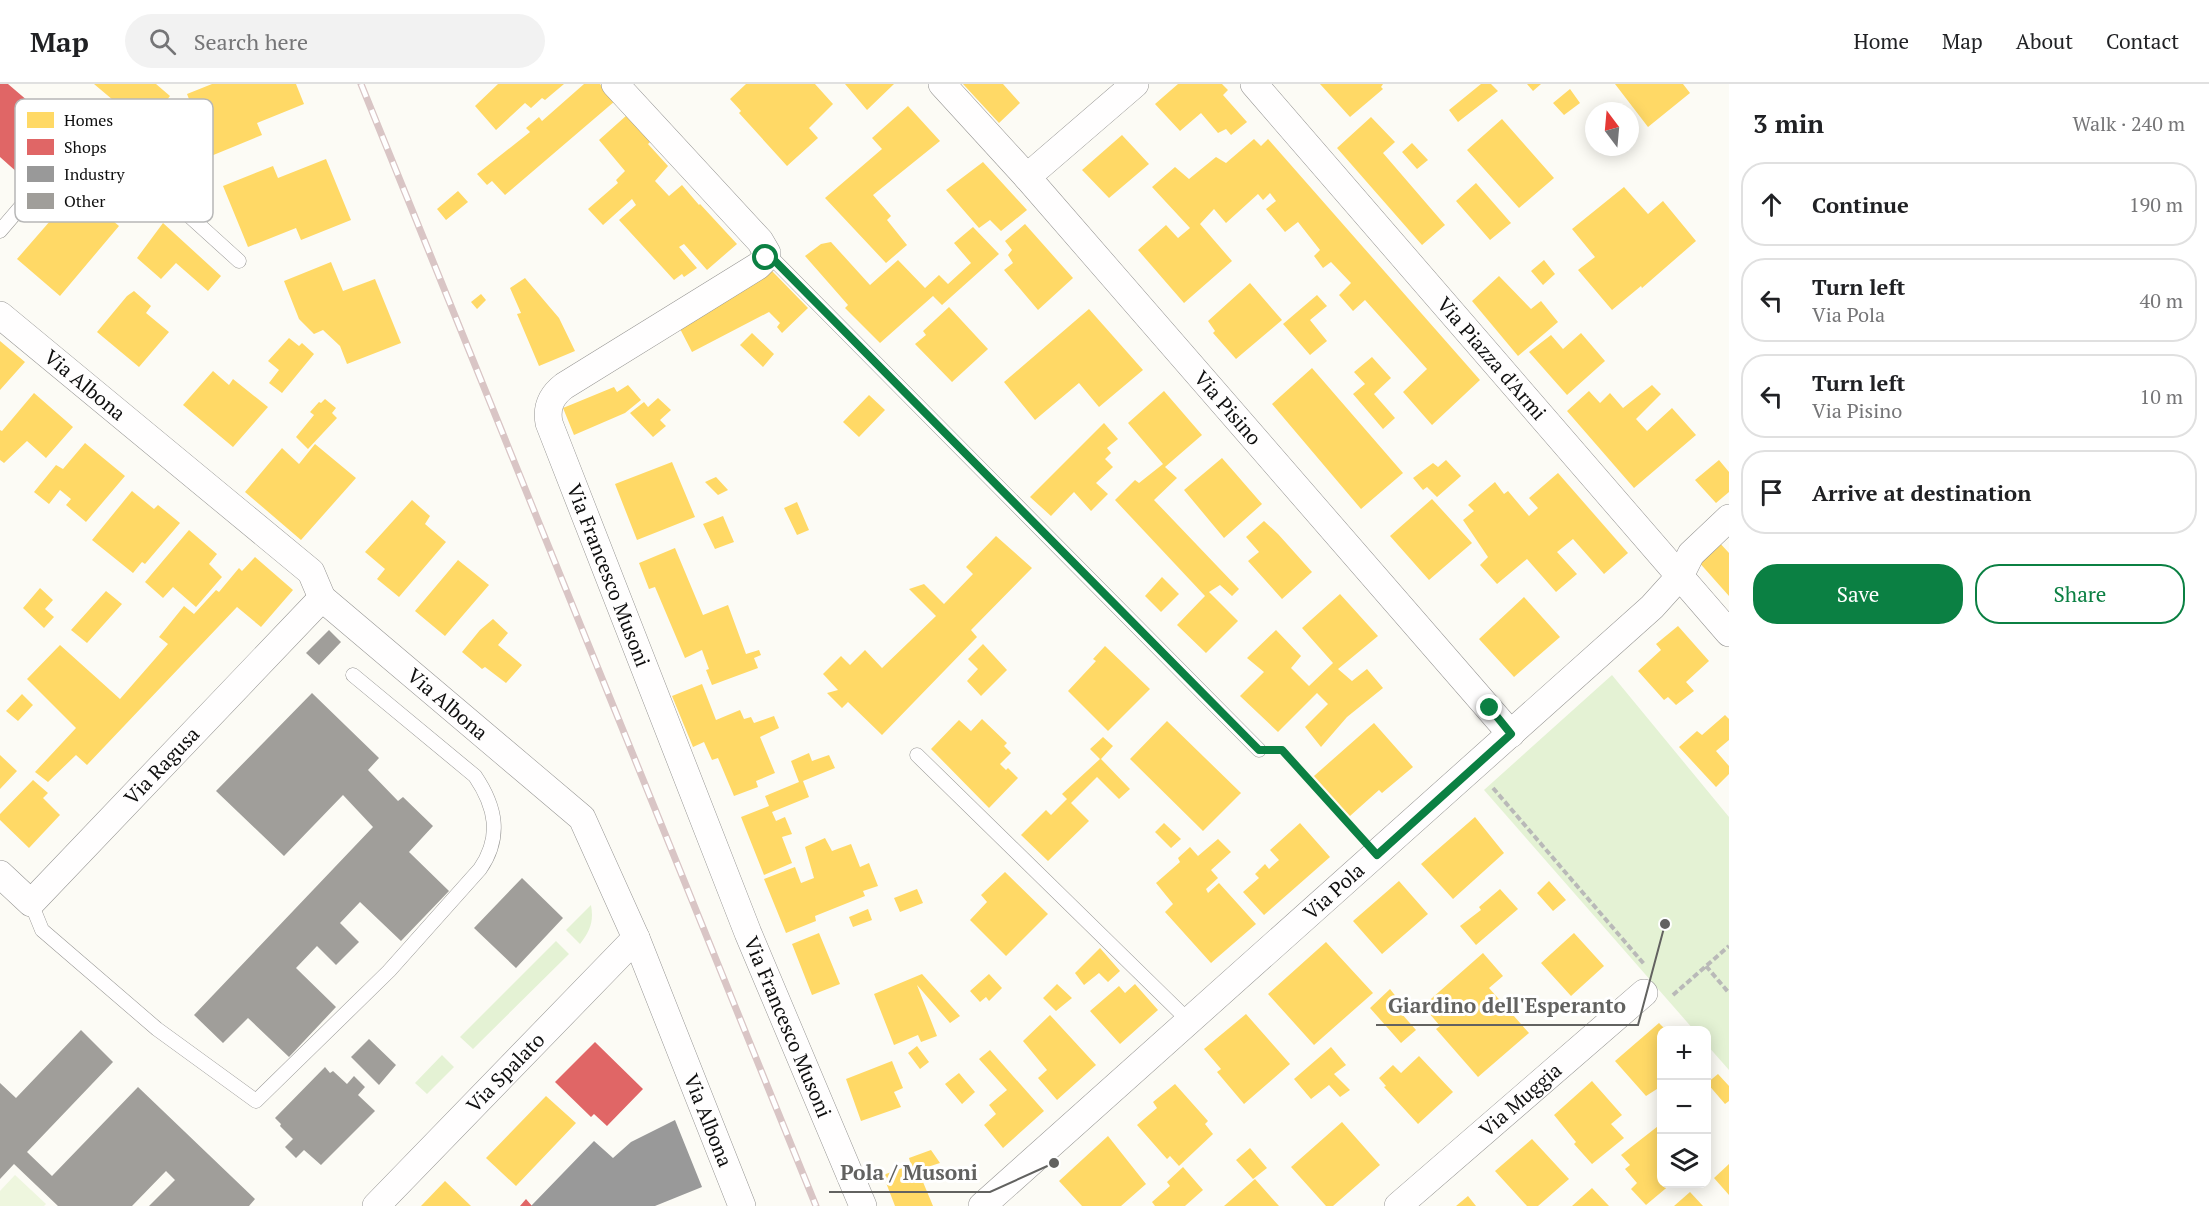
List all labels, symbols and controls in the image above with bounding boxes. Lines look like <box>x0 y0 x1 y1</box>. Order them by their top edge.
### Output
search box <box>125 14 545 68</box>
text: Map <box>30 23 89 60</box>
icon: search <box>146 25 179 58</box>
text: Search here <box>194 27 308 56</box>
text: Home <box>1853 27 1909 55</box>
text: Map <box>1942 27 1983 55</box>
text: About <box>2016 27 2073 55</box>
text: Contact <box>2106 27 2179 55</box>
legend <box>15 99 213 222</box>
north arrow <box>1585 102 1639 156</box>
text: 3 min <box>1753 106 1824 140</box>
text: Homes <box>64 109 113 131</box>
text: Walk · 240 m <box>2073 110 2185 137</box>
text: Shops <box>64 136 107 158</box>
text: Industry <box>64 163 125 185</box>
icon: ahead <box>1755 188 1788 221</box>
text: Other <box>64 190 106 212</box>
text: Continue <box>1812 190 1909 219</box>
text: 190 m <box>2129 191 2183 218</box>
route start <box>752 244 778 270</box>
text: Turn left <box>1812 272 1905 301</box>
icon: left <box>1755 284 1788 317</box>
text: 40 m <box>2140 287 2183 314</box>
street label: Via Piazza d'Armi <box>1431 291 1553 425</box>
text: Via Pola <box>1812 301 1885 328</box>
street label: Via Albona <box>39 343 131 426</box>
street label: Via Pisino <box>1188 365 1268 451</box>
text: Turn left <box>1812 368 1905 397</box>
icon: left <box>1755 380 1788 413</box>
text: 10 m <box>2140 383 2183 410</box>
text: Via Pisino <box>1812 397 1902 424</box>
icon: arrive <box>1755 476 1788 509</box>
text: Arrive at destination <box>1812 478 2031 507</box>
street label: Via Francesco Musoni <box>561 480 657 671</box>
button: Save <box>1753 564 1963 624</box>
button: Share <box>1975 564 2185 624</box>
street label: Via Albona <box>402 662 494 746</box>
route end <box>1476 694 1502 720</box>
street label: Via Ragusa <box>118 721 205 810</box>
street label: Via Pola <box>1297 857 1370 926</box>
street label: Via Francesco Musoni <box>738 932 838 1122</box>
callout: Giardino dell'Esperanto <box>1376 986 1638 1025</box>
text: Giardino dell'Esperanto <box>1388 991 1626 1019</box>
street label: Via Spalato <box>460 1026 550 1118</box>
map controls <box>1657 1026 1711 1188</box>
button: + <box>1657 1026 1711 1080</box>
street label: Via Muggia <box>1473 1056 1567 1143</box>
street label: Via Albona <box>678 1070 739 1171</box>
button: − <box>1657 1080 1711 1134</box>
button: layers <box>1657 1134 1711 1188</box>
callout: Pola / Musoni <box>829 1153 990 1192</box>
text: Pola / Musoni <box>840 1158 978 1186</box>

